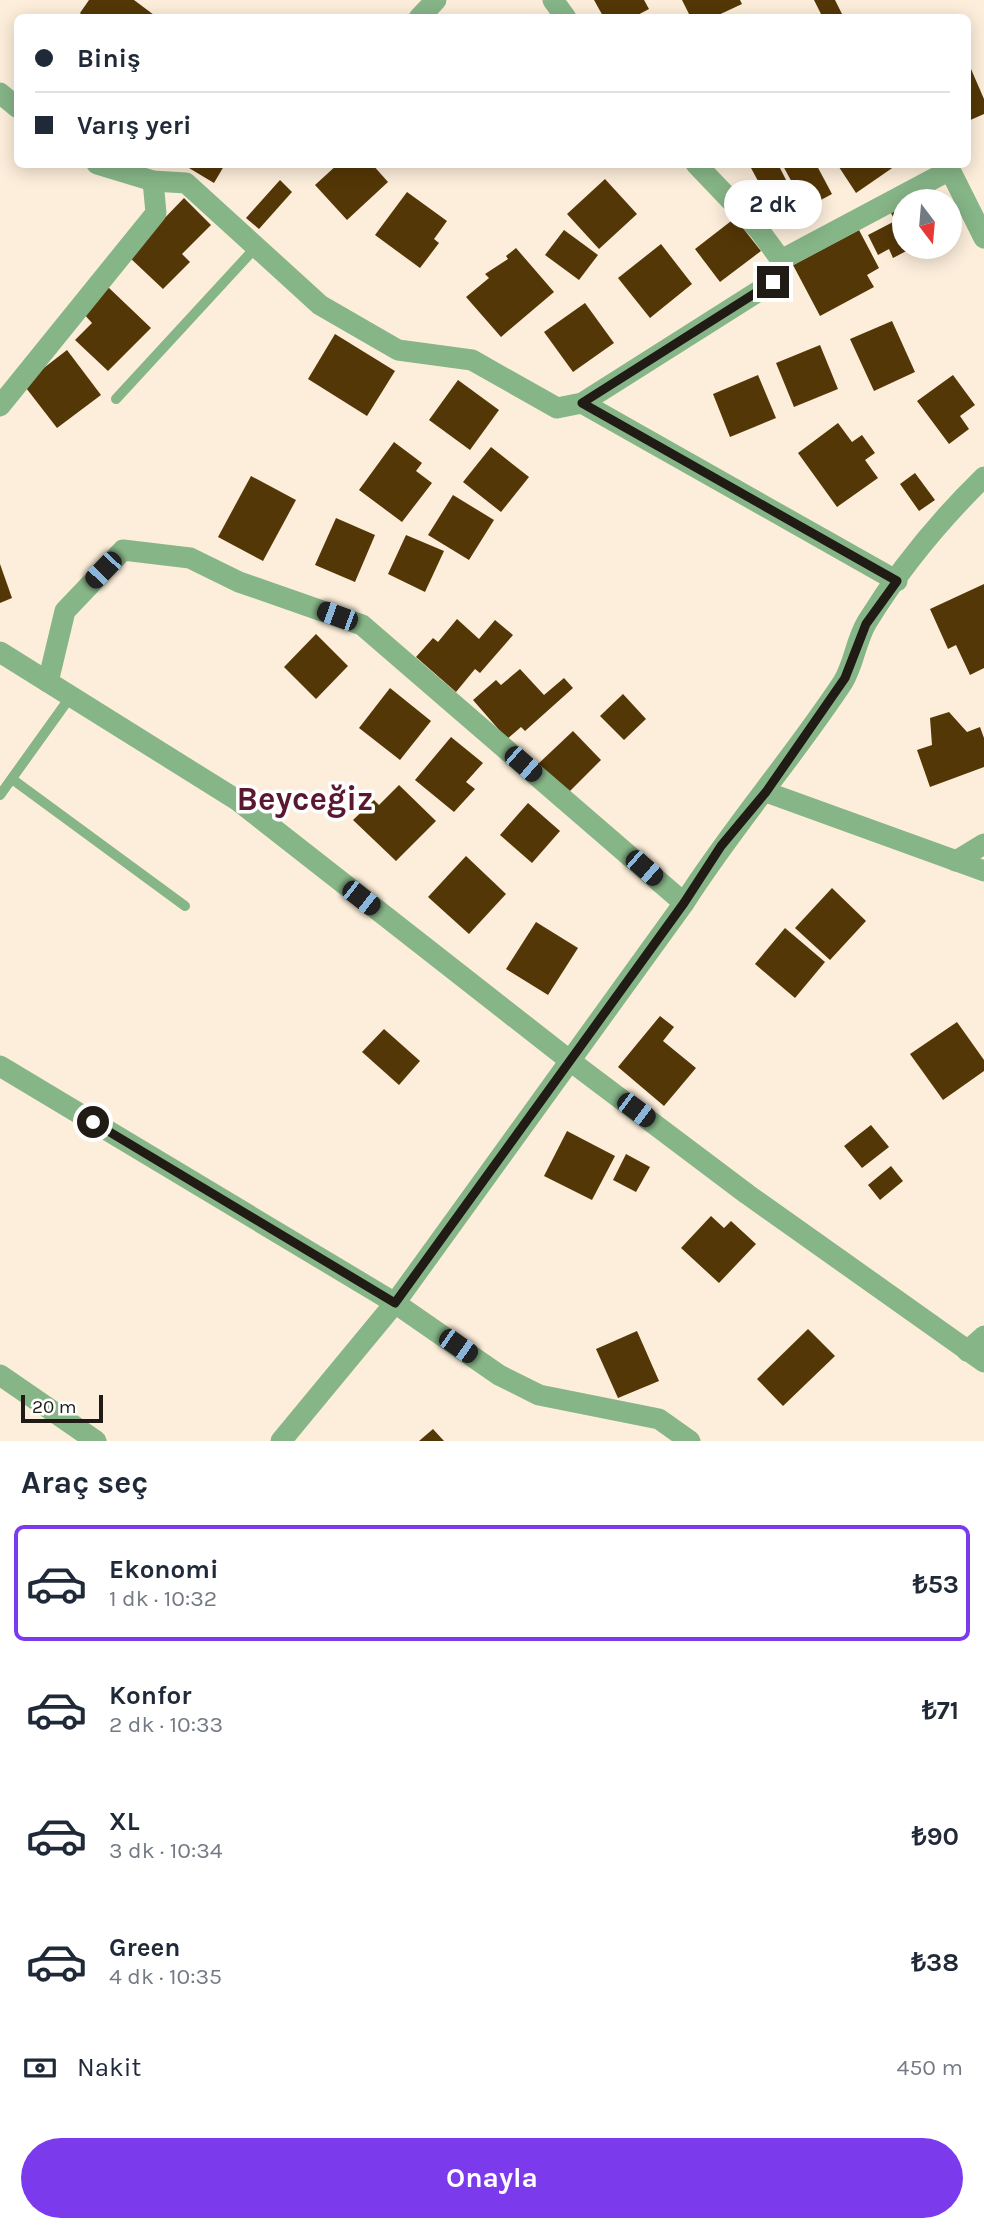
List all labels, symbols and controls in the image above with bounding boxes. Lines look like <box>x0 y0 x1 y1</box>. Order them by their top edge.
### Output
text: Biniş <box>77 43 141 74</box>
text: Varış yeri <box>77 110 191 141</box>
callout: 2 dk <box>724 180 822 230</box>
north arrow <box>892 189 962 259</box>
map controls <box>892 189 962 259</box>
text: 2 dk <box>749 191 797 218</box>
route end <box>757 266 789 298</box>
car <box>81 548 126 592</box>
car <box>314 599 361 633</box>
car <box>501 742 546 786</box>
district label: Beyceğiz <box>237 780 373 818</box>
car <box>622 846 667 890</box>
car <box>338 877 385 919</box>
car <box>613 1089 660 1131</box>
route start <box>77 1106 109 1138</box>
car <box>435 1325 482 1367</box>
scale bar <box>21 1392 103 1424</box>
text: 20 m <box>32 1396 77 1418</box>
text: Araç seç <box>21 1464 148 1501</box>
icon: car <box>25 1552 88 1615</box>
text: Ekonomi <box>109 1554 218 1585</box>
text: ₺53 <box>913 1569 959 1600</box>
text: 1 dk · 10:32 <box>109 1585 217 1612</box>
icon: car <box>25 1678 88 1741</box>
text: Konfor <box>109 1680 191 1711</box>
text: ₺71 <box>922 1695 959 1726</box>
text: 2 dk · 10:33 <box>109 1711 223 1738</box>
icon: car <box>25 1804 88 1867</box>
text: XL <box>109 1806 140 1837</box>
text: ₺90 <box>912 1821 959 1852</box>
text: 3 dk · 10:34 <box>109 1837 223 1864</box>
icon: car <box>25 1930 88 1993</box>
text: Green <box>109 1932 181 1963</box>
text: ₺38 <box>911 1947 959 1978</box>
text: 4 dk · 10:35 <box>109 1963 222 1990</box>
icon: cash <box>21 2049 59 2087</box>
text: Nakit <box>77 2052 141 2083</box>
text: 450 m <box>897 2054 963 2081</box>
button: Onayla <box>21 2138 963 2218</box>

